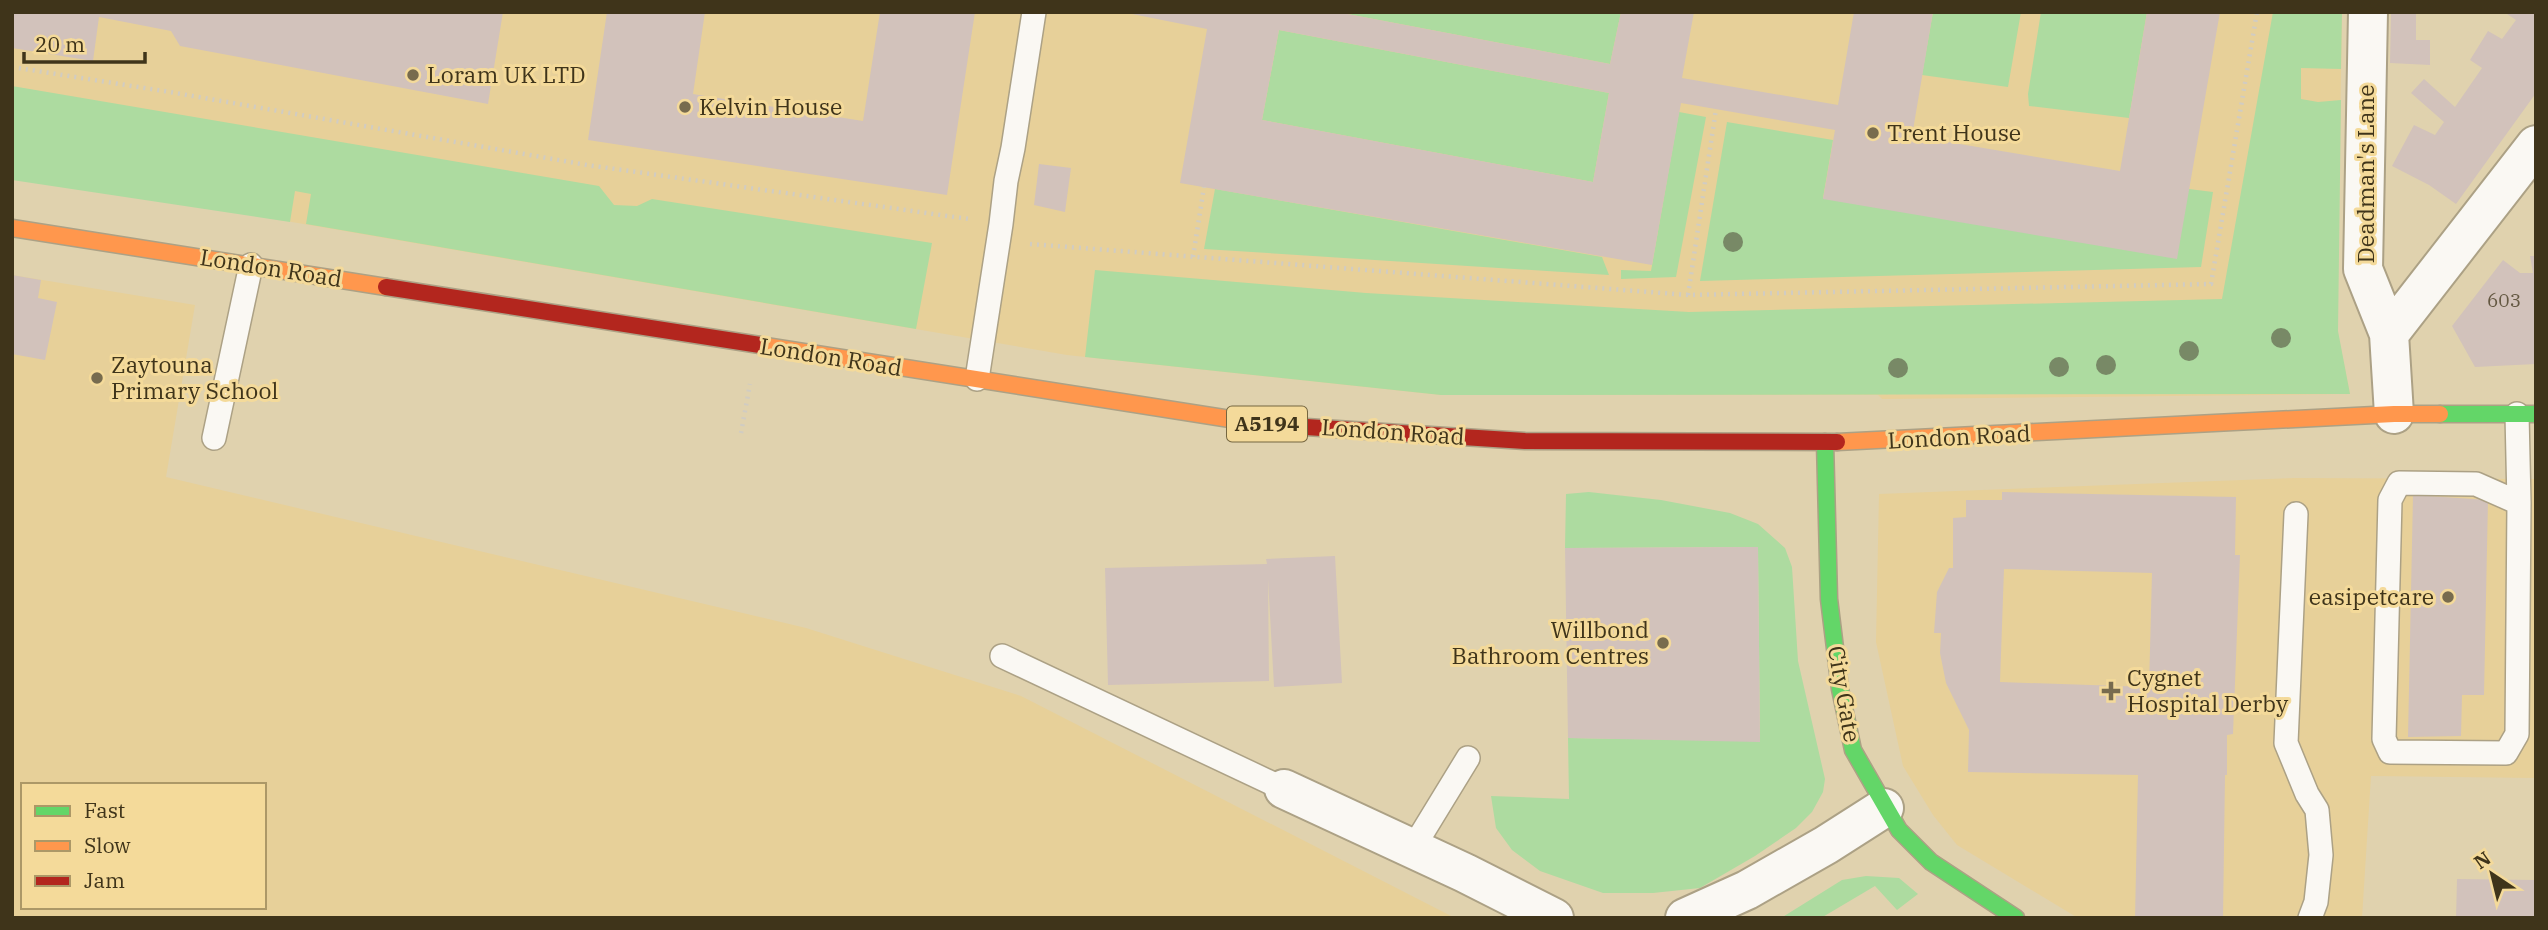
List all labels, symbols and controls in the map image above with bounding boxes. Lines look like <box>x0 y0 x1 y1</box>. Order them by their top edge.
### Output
scale bar <box>24 21 145 65</box>
text: 20 m <box>35 30 85 58</box>
place label: Loram UK LTD <box>427 59 585 89</box>
marker: Loram UK LTD <box>405 67 421 83</box>
street label: Deadman's Lane <box>2350 85 2380 263</box>
place label: Kelvin House <box>699 91 842 121</box>
marker: Kelvin House <box>677 99 693 115</box>
place label: Trent House <box>1887 117 2021 147</box>
marker: Trent House <box>1865 125 1881 141</box>
street label: London Road <box>198 241 344 293</box>
house number: 603 <box>2487 288 2521 312</box>
street label: London Road <box>758 330 904 382</box>
place label: Zaytouna Primary School <box>111 349 278 405</box>
marker: Zaytouna Primary School <box>89 370 105 386</box>
road number: A5194 <box>1227 406 1307 442</box>
street label: London Road <box>1321 411 1466 451</box>
street label: London Road <box>1887 417 2031 455</box>
place label: easipetcare <box>2309 581 2434 611</box>
marker: easipetcare <box>2440 589 2456 605</box>
place label: Willbond Bathroom Centres <box>1452 614 1649 670</box>
marker: Willbond Bathroom Centres <box>1655 635 1671 651</box>
street label: City Gate <box>1822 643 1868 744</box>
place label: Cygnet Hospital Derby <box>2127 662 2289 718</box>
marker: Cygnet Hospital Derby <box>2101 681 2121 701</box>
legend <box>21 783 266 909</box>
text: Fast <box>84 796 125 824</box>
text: Slow <box>84 831 131 859</box>
north arrow <box>2457 839 2527 909</box>
text: N <box>2469 846 2495 874</box>
text: Jam <box>84 866 125 894</box>

